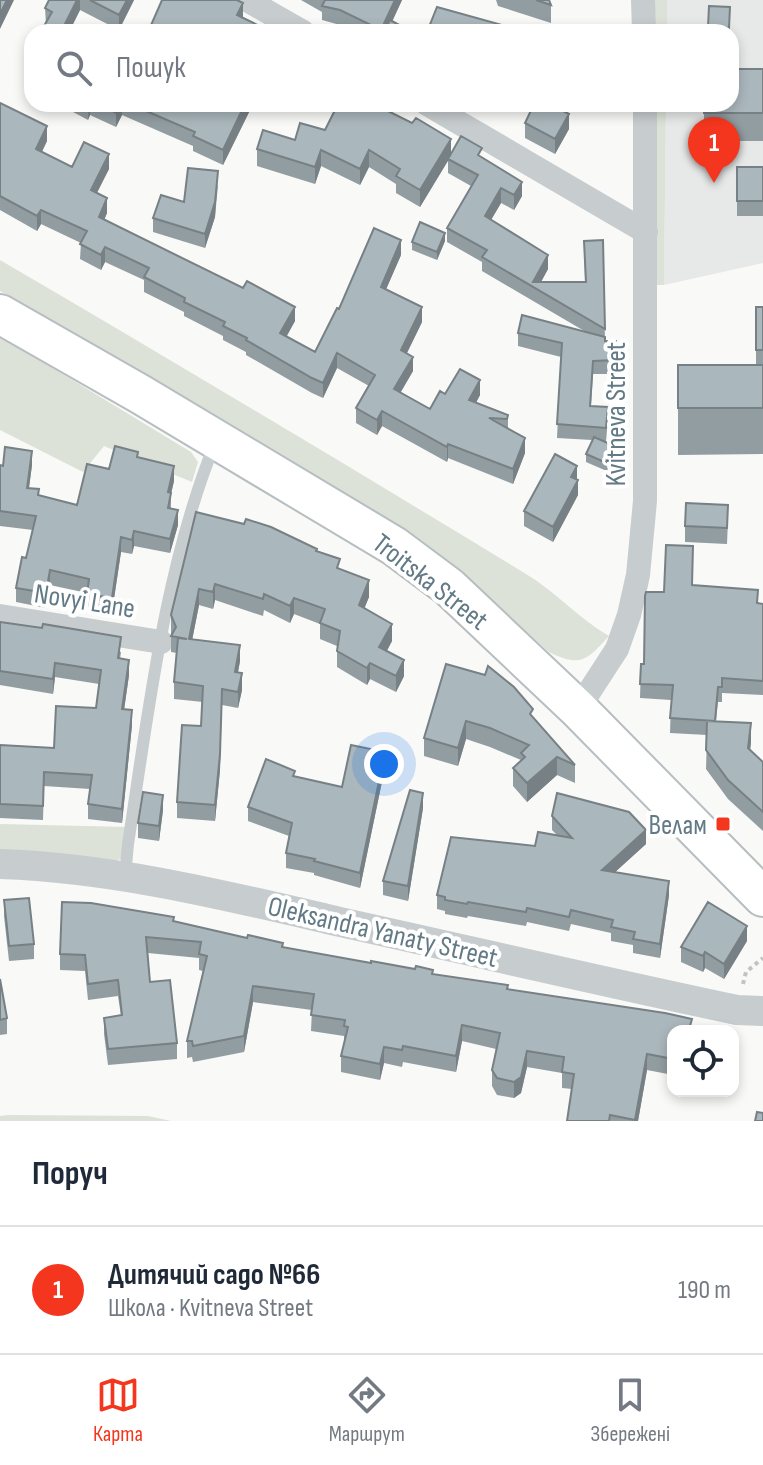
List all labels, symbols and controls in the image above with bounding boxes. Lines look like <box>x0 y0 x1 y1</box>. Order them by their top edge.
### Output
search box <box>24 24 739 112</box>
icon: search <box>52 46 96 90</box>
text: Пошук <box>116 50 186 86</box>
pin: 1 <box>688 117 740 183</box>
street label: Kvitneva Street <box>600 342 633 486</box>
street label: Troitska Street <box>366 527 494 637</box>
street label: Novyi Lane <box>32 577 137 626</box>
your location <box>364 744 404 784</box>
place label: Велам <box>649 809 707 842</box>
marker: Велам <box>714 815 732 833</box>
street label: Oleksandra Yanaty Street <box>265 890 501 975</box>
map controls <box>667 1025 739 1097</box>
button: locate <box>667 1025 739 1097</box>
text: Поруч <box>32 1153 108 1194</box>
text: Дитячий садо №66 <box>108 1257 320 1293</box>
text: 1 <box>53 1275 63 1306</box>
text: 190 m <box>678 1275 731 1306</box>
text: Школа · Kvitneva Street <box>108 1293 313 1324</box>
tab: Карта <box>93 1373 143 1448</box>
tab: Маршрут <box>329 1373 405 1448</box>
tab: Збережені <box>591 1373 670 1448</box>

